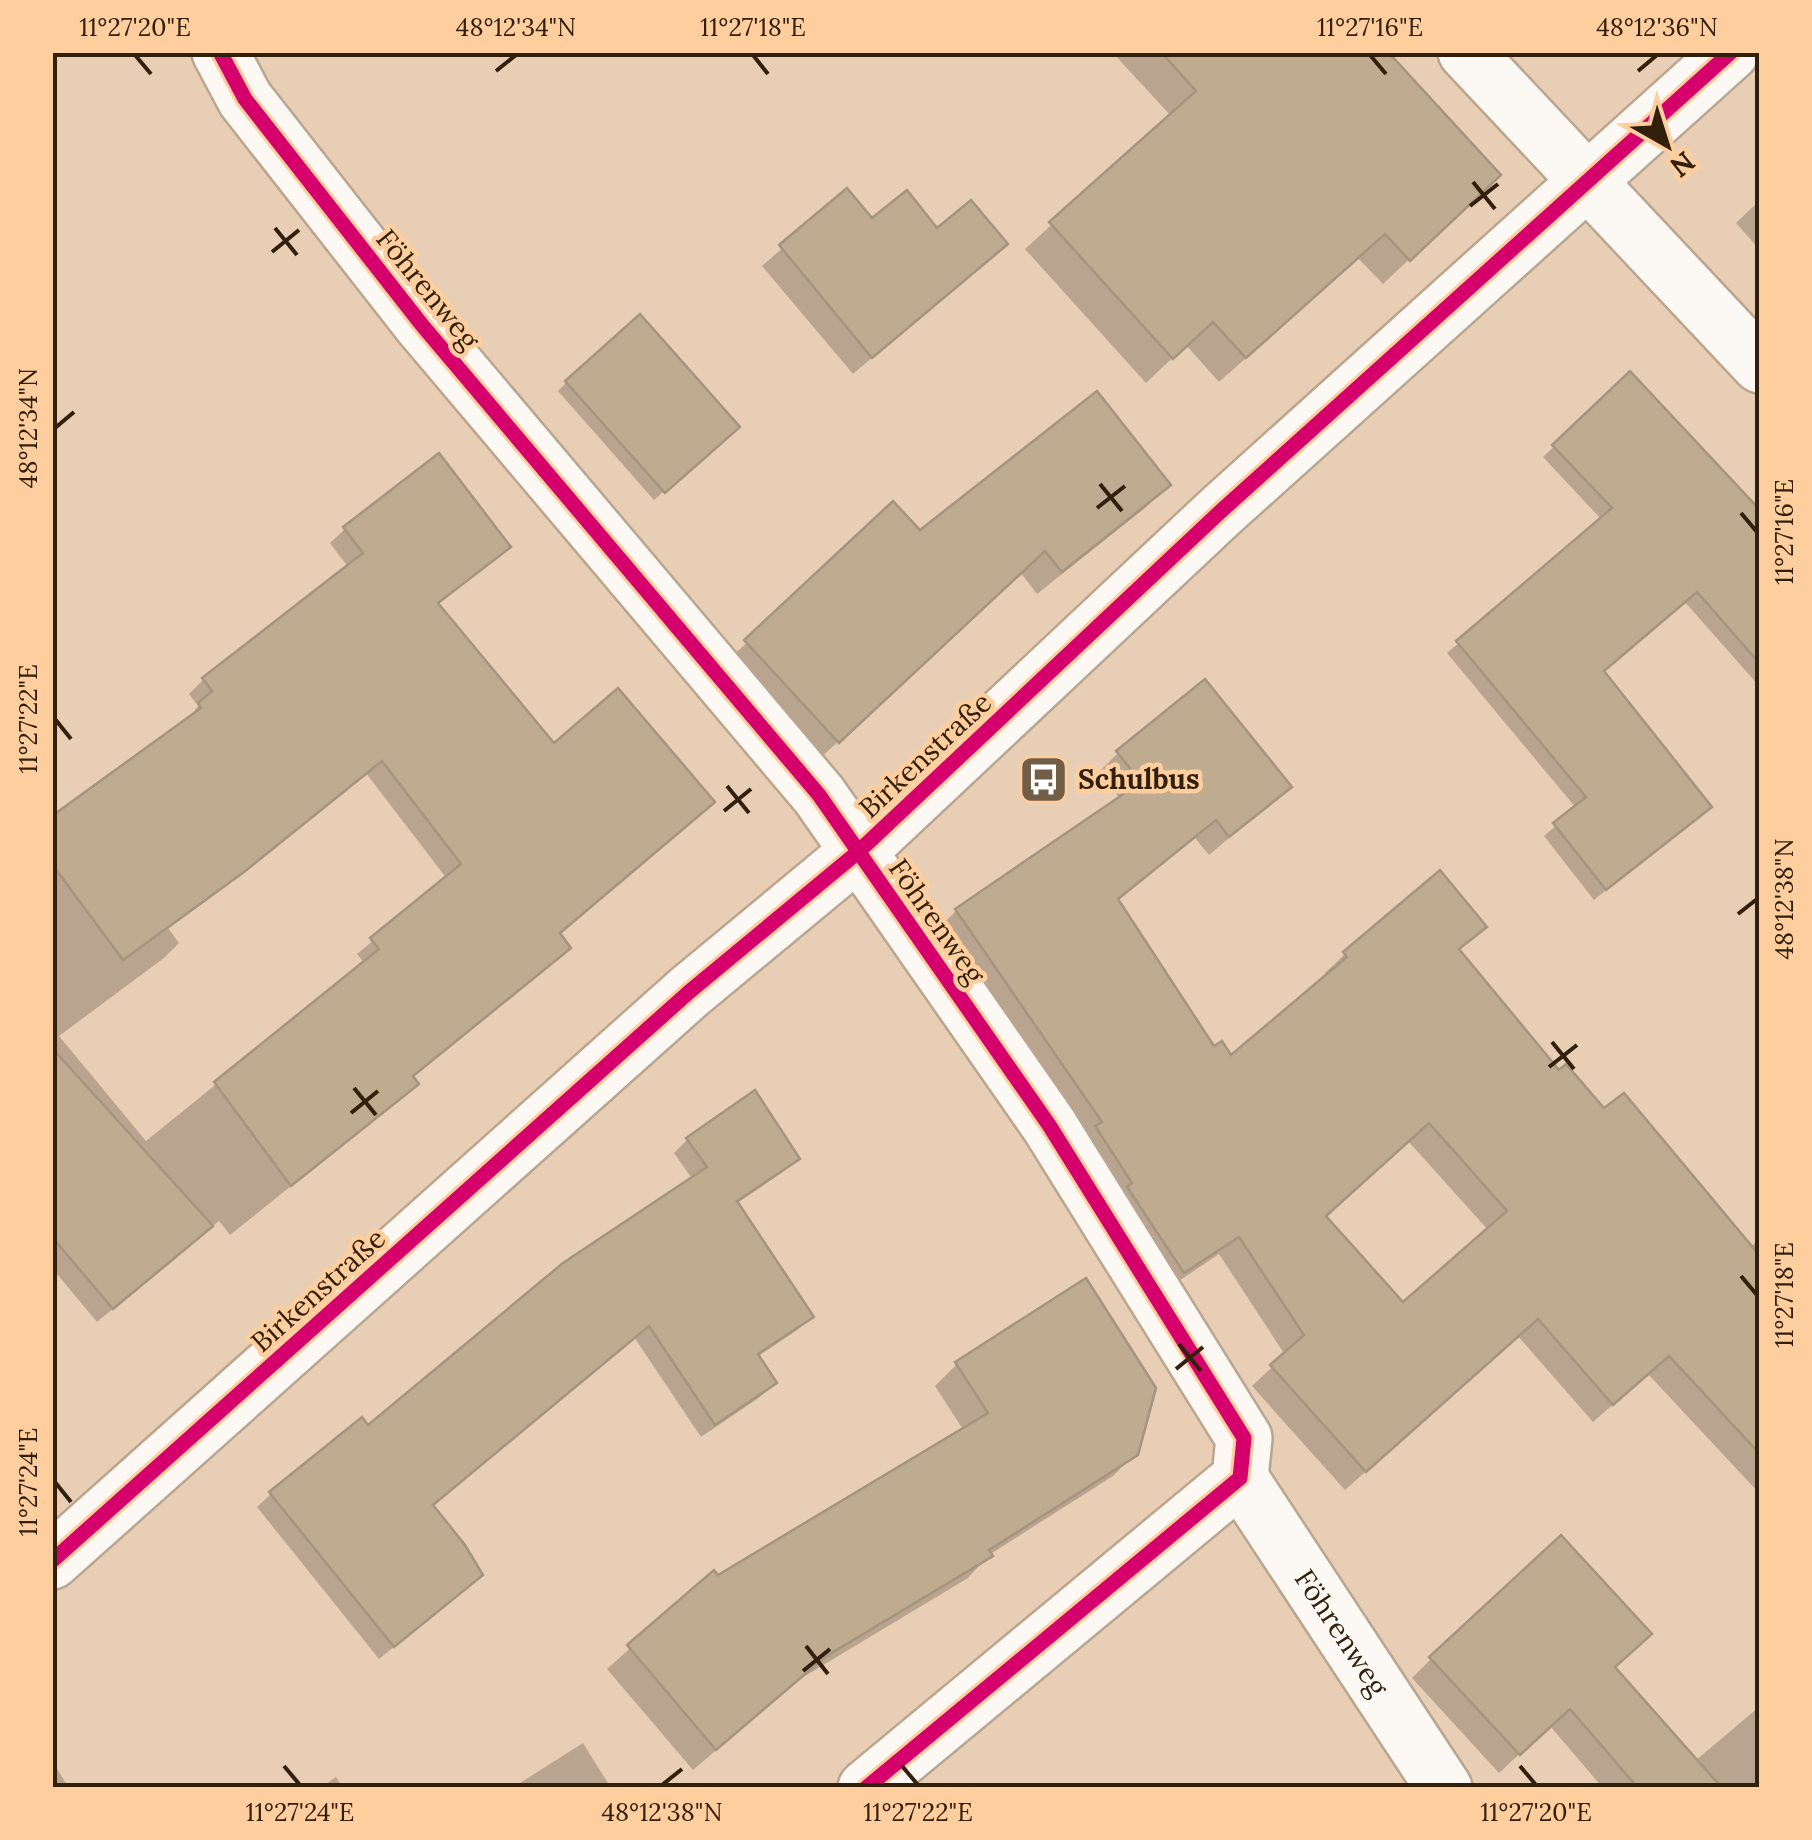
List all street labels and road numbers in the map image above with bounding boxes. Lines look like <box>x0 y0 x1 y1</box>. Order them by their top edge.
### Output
street label: Föhrenweg <box>369 222 488 357</box>
street label: Birkenstraße <box>851 684 999 826</box>
street label: Föhrenweg <box>881 852 993 991</box>
street label: Birkenstraße <box>243 1220 393 1360</box>
street label: Föhrenweg <box>1287 1562 1397 1703</box>

